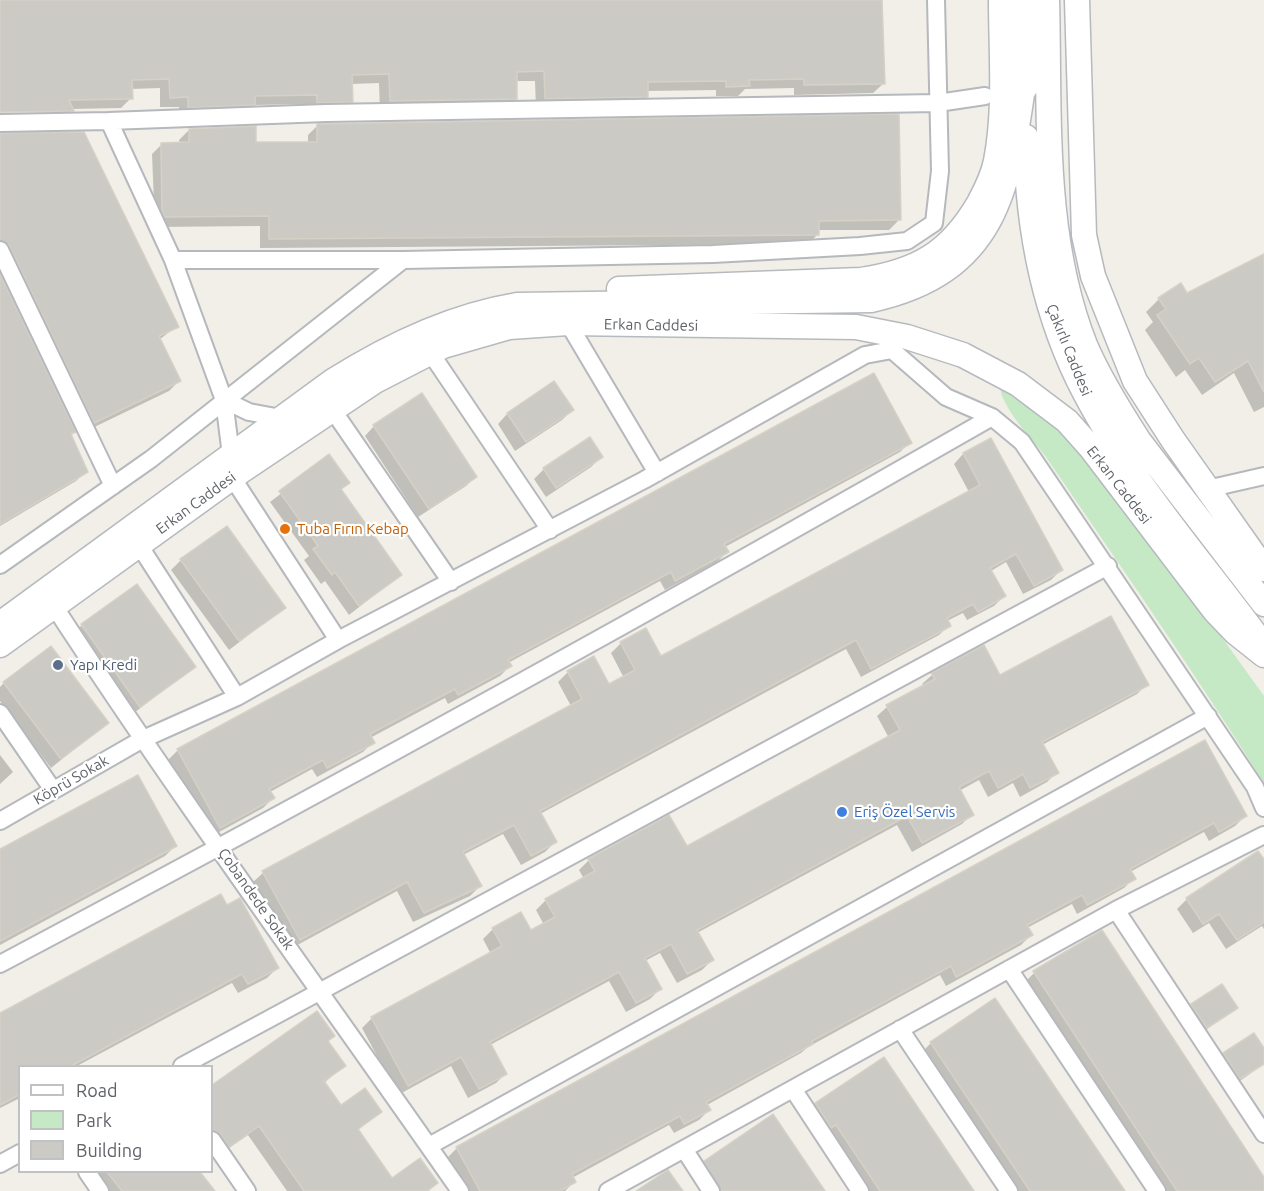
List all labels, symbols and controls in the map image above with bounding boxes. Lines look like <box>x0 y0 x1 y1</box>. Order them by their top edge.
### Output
street label: Çakırlı Caddesi <box>1042 301 1096 399</box>
street label: Erkan Caddesi <box>604 315 698 335</box>
street label: Erkan Caddesi <box>1083 442 1155 528</box>
street label: Erkan Caddesi <box>153 468 239 538</box>
place label: Tuba Fırın Kebap <box>297 520 409 538</box>
marker: Tuba Fırın Kebap <box>278 522 292 536</box>
place label: Yapı Kredi <box>70 656 137 674</box>
marker: Yapı Kredi <box>51 658 65 672</box>
street label: Köprü Sokak <box>30 751 112 809</box>
place label: Eriş Özel Servis <box>854 803 955 821</box>
marker: Eriş Özel Servis <box>835 805 849 819</box>
street label: Çobandede Sokak <box>214 845 298 953</box>
legend <box>18 1065 213 1173</box>
text: Road <box>76 1080 118 1100</box>
text: Park <box>76 1110 112 1130</box>
text: Building <box>76 1140 142 1160</box>

